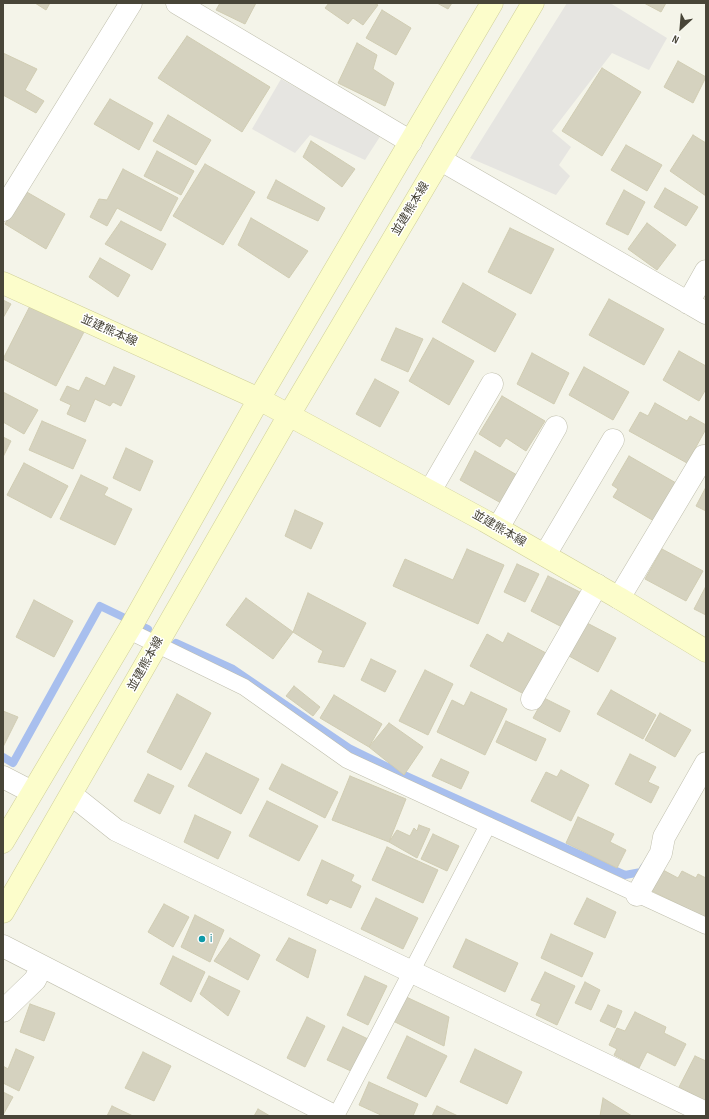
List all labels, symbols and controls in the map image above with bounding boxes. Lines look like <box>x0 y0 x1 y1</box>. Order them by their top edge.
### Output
north arrow <box>661 8 701 48</box>
text: N <box>670 32 681 46</box>
street label: 並建熊本線 <box>389 180 433 238</box>
street label: 並建熊本線 <box>79 312 139 350</box>
street label: 並建熊本線 <box>469 508 529 550</box>
street label: 並建熊本線 <box>125 634 167 694</box>
place label: i <box>210 932 212 946</box>
marker: i <box>197 934 207 944</box>

